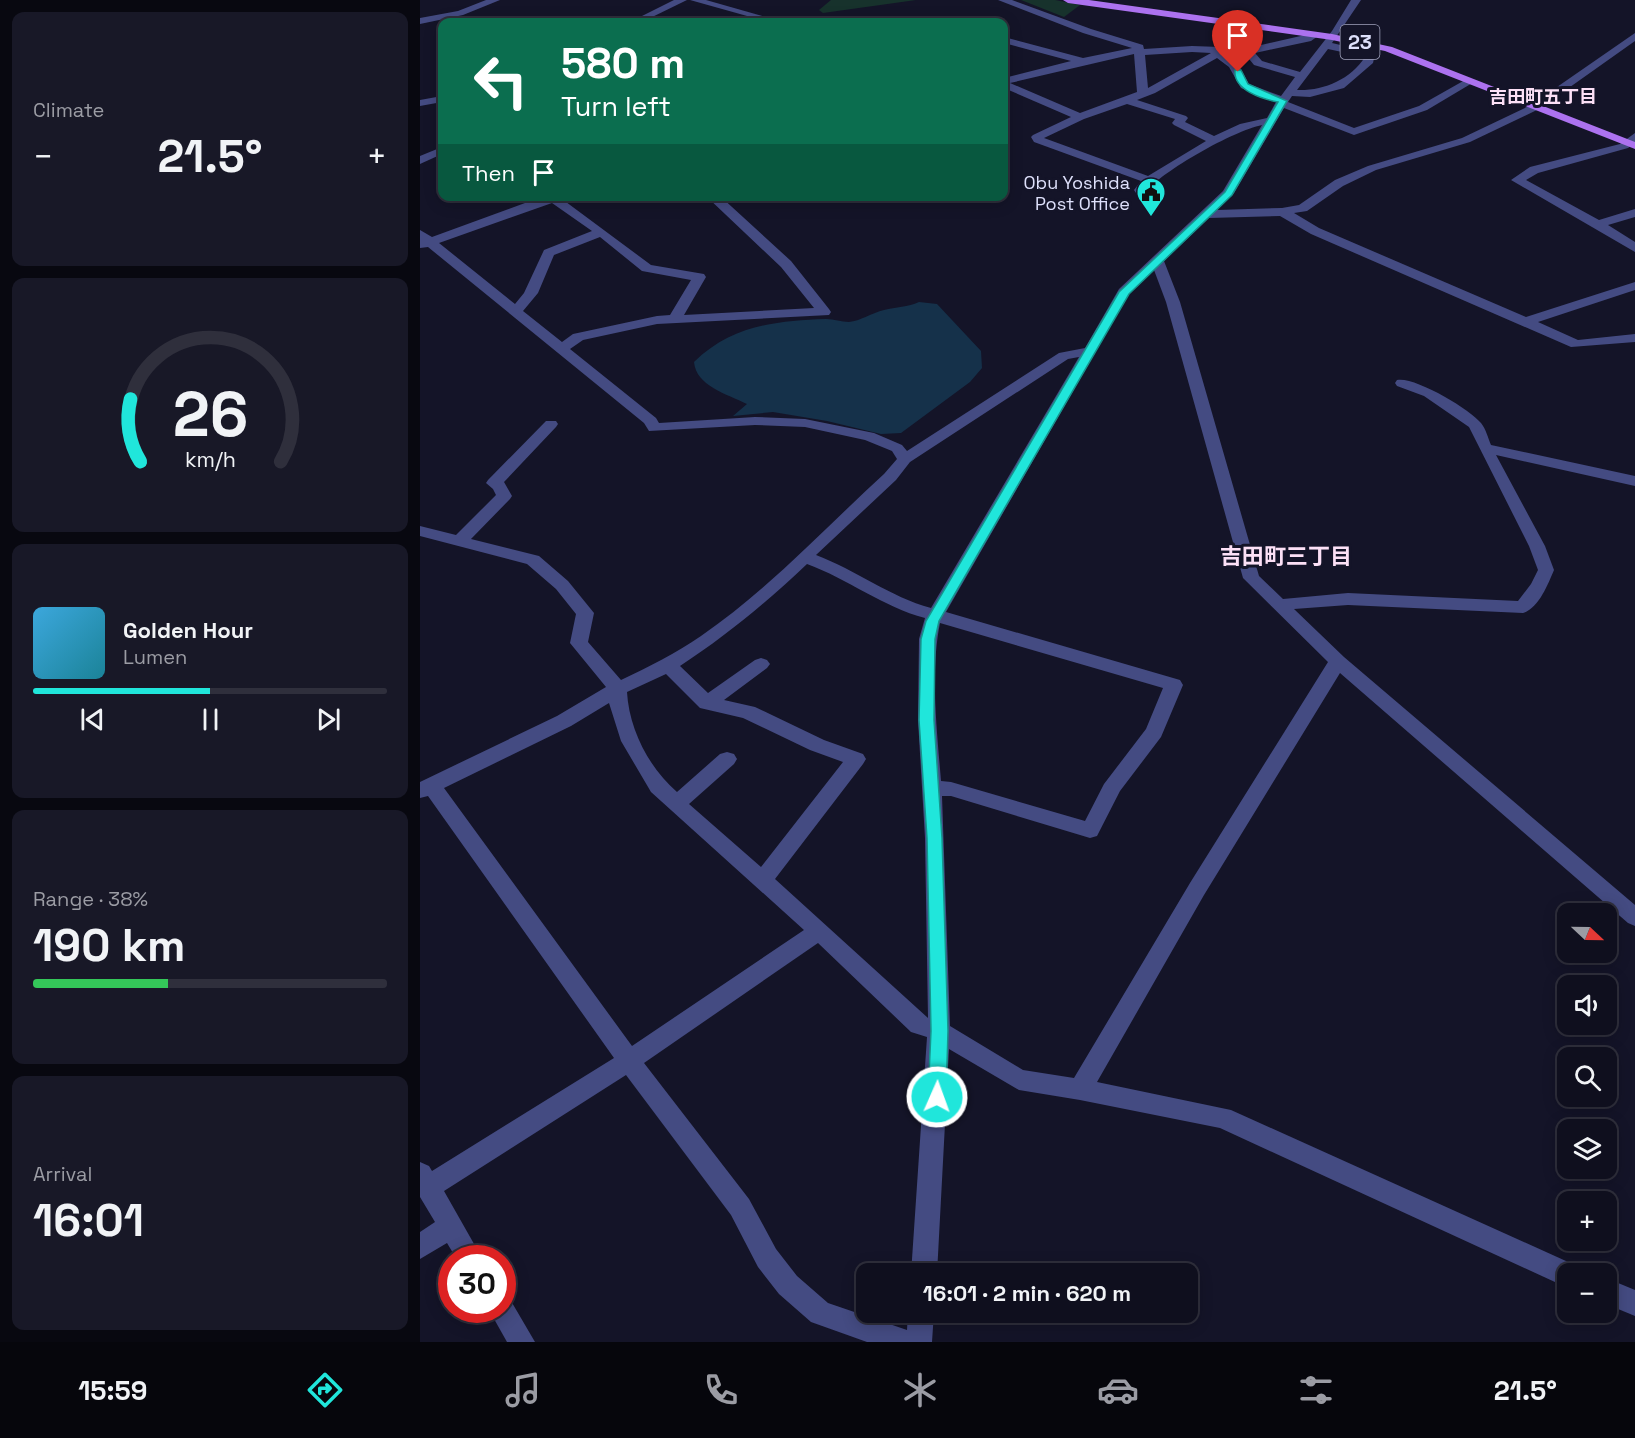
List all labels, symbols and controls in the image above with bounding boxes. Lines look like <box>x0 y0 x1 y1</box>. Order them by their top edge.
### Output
pin <box>1212 10 1263 72</box>
icon: arrive <box>1221 19 1254 52</box>
road number: 23 <box>1340 25 1380 59</box>
text: 580 m <box>561 37 685 90</box>
icon: left <box>462 42 540 120</box>
district label: 吉田町五丁目 <box>1489 85 1597 108</box>
text: Turn left <box>561 89 671 124</box>
text: Climate <box>33 97 104 123</box>
text: 21.5° <box>157 128 263 185</box>
text: − <box>33 136 53 178</box>
text: + <box>367 136 387 178</box>
icon: arrive <box>527 156 560 189</box>
text: Then <box>462 159 515 187</box>
place label: Obu Yoshida Post Office <box>1024 171 1130 215</box>
public building icon: Obu Yoshida Post Office <box>1135 176 1167 218</box>
text: 26 <box>172 375 248 454</box>
text: km/h <box>184 446 236 473</box>
district label: 吉田町三丁目 <box>1220 542 1352 570</box>
text: Golden Hour <box>123 616 253 644</box>
text: Lumen <box>123 644 187 670</box>
icon: previous <box>76 703 109 736</box>
icon: pause <box>194 703 227 736</box>
icon: next <box>312 703 345 736</box>
text: Range · 38% <box>33 886 148 912</box>
north arrow <box>1557 903 1617 963</box>
map controls <box>1557 903 1617 1323</box>
text: 190 km <box>33 917 186 974</box>
button: sound <box>1557 975 1617 1035</box>
button: search <box>1557 1047 1617 1107</box>
position arrow <box>905 1065 969 1129</box>
button: layers <box>1557 1119 1617 1179</box>
text: Arrival <box>33 1161 92 1187</box>
button: + <box>1557 1191 1617 1251</box>
text: 16:01 <box>33 1192 144 1249</box>
speed limit sign: 30 <box>438 1245 516 1323</box>
button: − <box>1557 1263 1617 1323</box>
text: 16:01 · 2 min · 620 m <box>923 1279 1131 1307</box>
icon: directions <box>304 1369 346 1411</box>
icon: music <box>502 1369 544 1411</box>
icon: phone <box>700 1369 742 1411</box>
icon: climate <box>899 1369 941 1411</box>
icon: car <box>1097 1369 1139 1411</box>
icon: filters <box>1295 1369 1337 1411</box>
text: 15:59 <box>78 1373 148 1408</box>
text: 21.5° <box>1494 1373 1557 1408</box>

